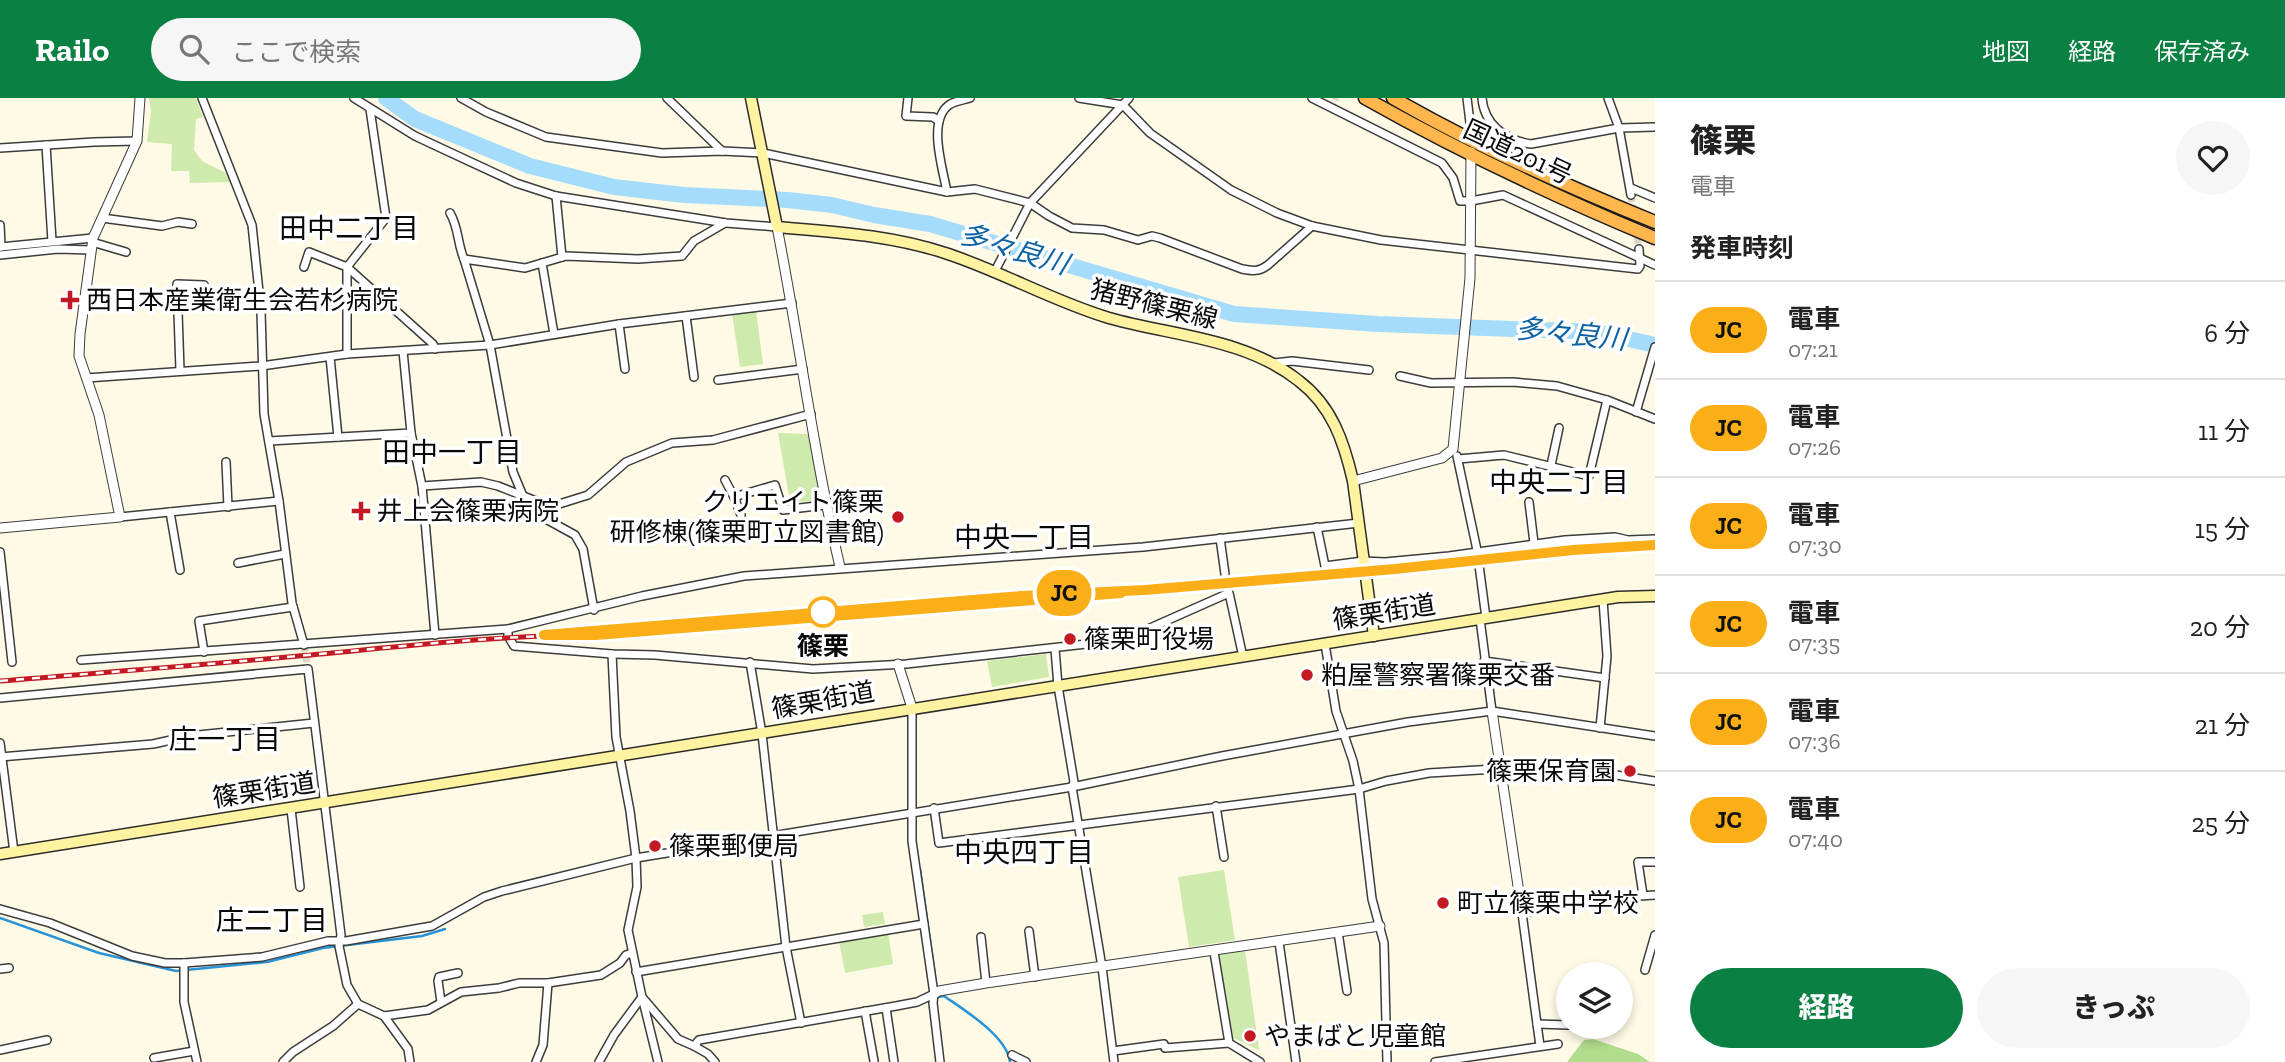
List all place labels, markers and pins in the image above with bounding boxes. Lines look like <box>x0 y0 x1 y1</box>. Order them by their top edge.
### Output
place label: 西日本産業衛生会若杉病院 <box>86 284 398 316</box>
marker: 西日本産業衛生会若杉病院 <box>60 290 80 310</box>
place label: クリエイト篠栗 研修棟(篠栗町立図書館) <box>610 486 884 548</box>
place label: 井上会篠栗病院 <box>377 495 559 527</box>
marker: 井上会篠栗病院 <box>351 501 371 521</box>
marker: クリエイト篠栗 研修棟(篠栗町立図書館) <box>890 509 906 525</box>
marker: 篠栗 <box>808 597 838 627</box>
place label: 篠栗町役場 <box>1084 623 1214 655</box>
place label: 篠栗 <box>797 630 849 662</box>
marker: 篠栗町役場 <box>1062 631 1078 647</box>
place label: 粕屋警察署篠栗交番 <box>1321 659 1555 691</box>
marker: 粕屋警察署篠栗交番 <box>1299 667 1315 683</box>
place label: 篠栗保育園 <box>1486 755 1616 787</box>
marker: 篠栗保育園 <box>1622 763 1638 779</box>
place label: 篠栗郵便局 <box>669 830 799 862</box>
marker: 篠栗郵便局 <box>647 838 663 854</box>
place label: 町立篠栗中学校 <box>1457 887 1639 919</box>
marker: 町立篠栗中学校 <box>1435 895 1451 911</box>
place label: やまばと児童館 <box>1264 1020 1446 1052</box>
marker: やまばと児童館 <box>1242 1028 1258 1044</box>

